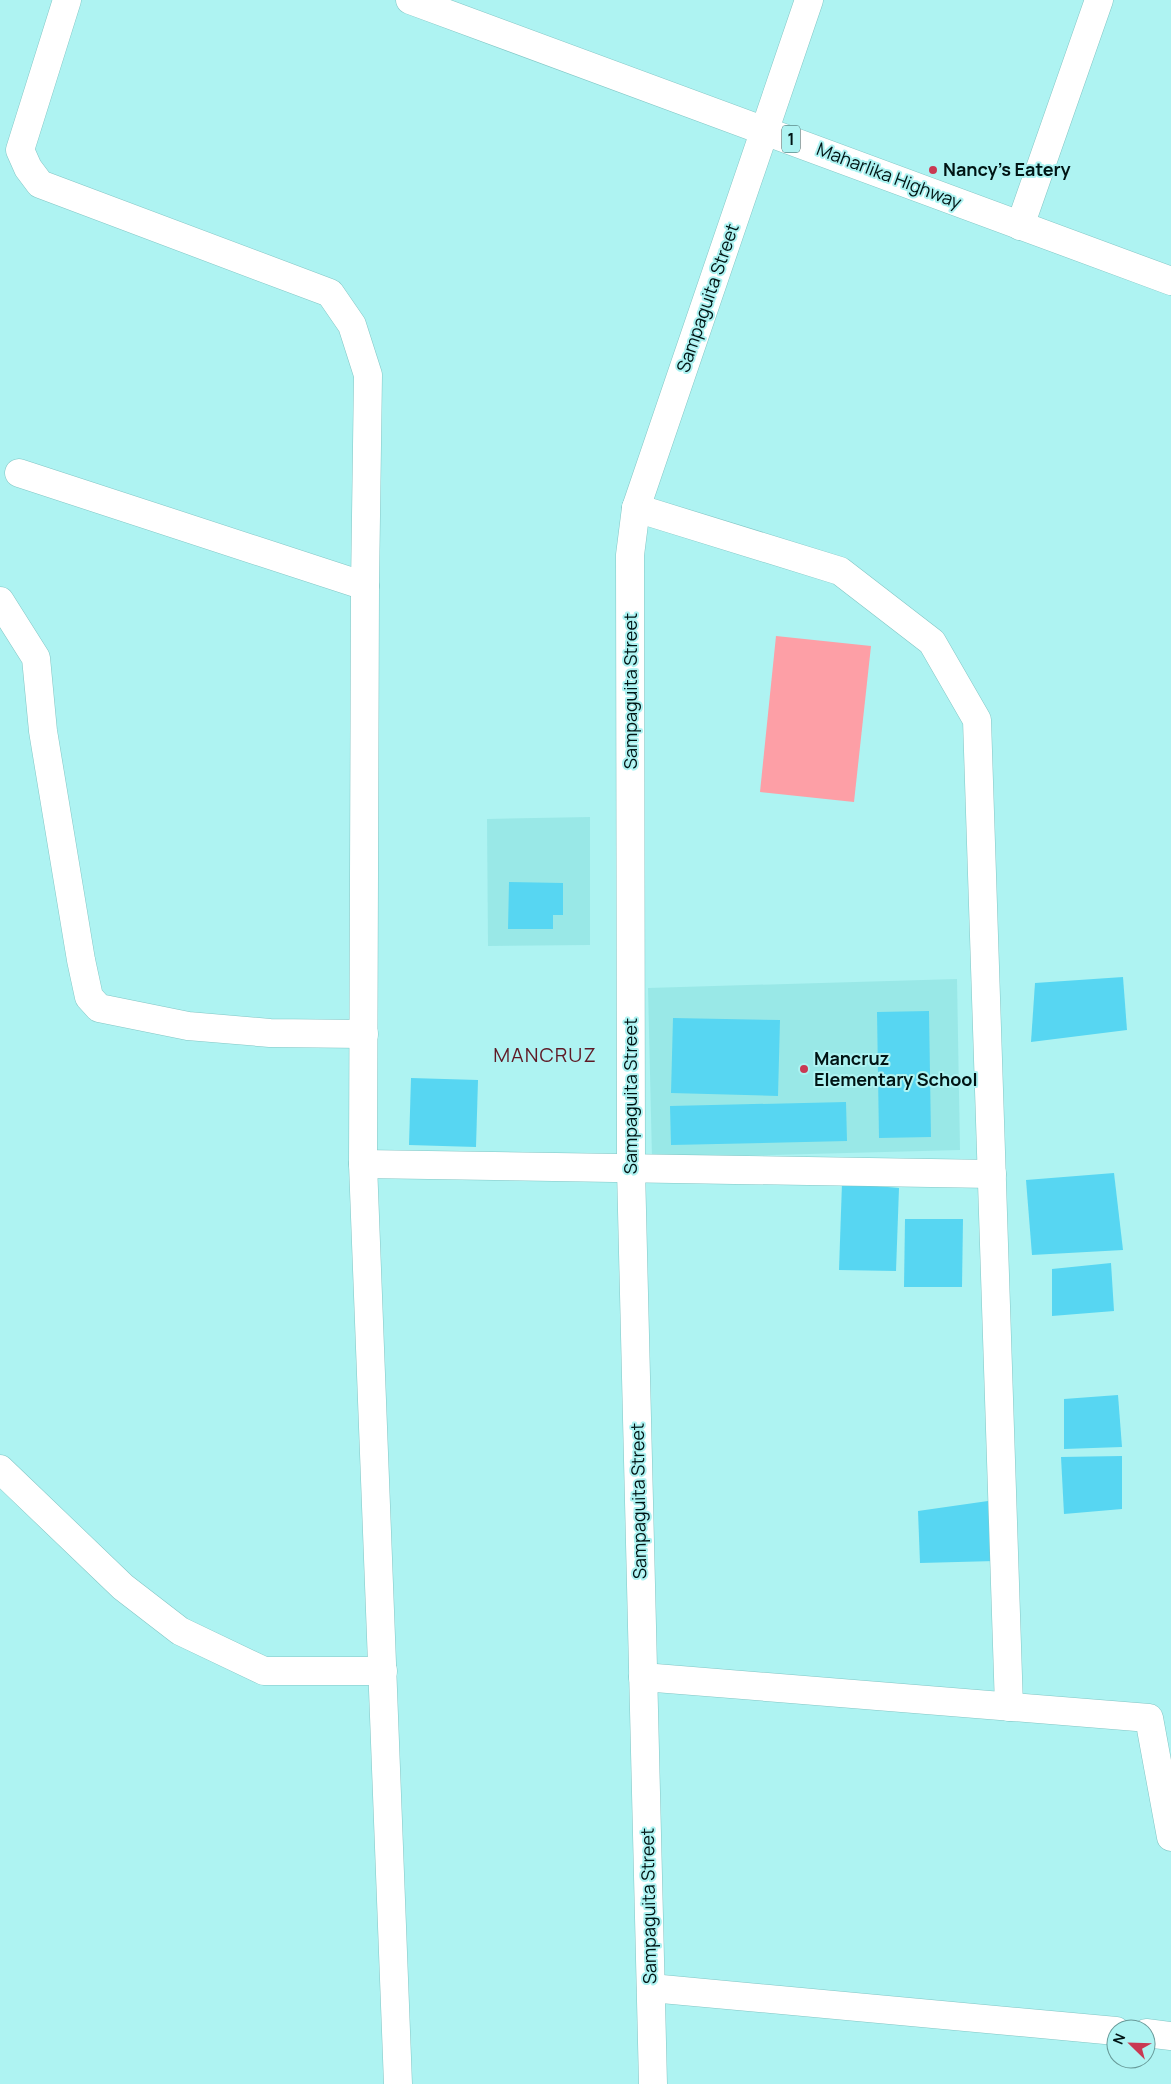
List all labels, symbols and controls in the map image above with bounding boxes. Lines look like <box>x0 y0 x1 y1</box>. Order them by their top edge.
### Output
road number: 1 <box>782 126 800 152</box>
street label: Maharlika Highway <box>813 136 966 214</box>
place label: Nancy's Eatery <box>943 157 1070 181</box>
marker: Nancy's Eatery <box>927 164 939 176</box>
street label: Sampaguita Street <box>670 220 744 375</box>
street label: Sampaguita Street <box>618 613 642 769</box>
street label: Sampaguita Street <box>618 1018 642 1174</box>
district label: MANCRUZ <box>493 1041 597 1068</box>
place label: Mancruz Elementary School <box>814 1046 977 1091</box>
marker: Mancruz Elementary School <box>798 1063 810 1075</box>
street label: Sampaguita Street <box>625 1423 651 1579</box>
street label: Sampaguita Street <box>635 1828 661 1984</box>
north arrow <box>1106 2019 1156 2069</box>
text: N <box>1108 2030 1129 2047</box>

